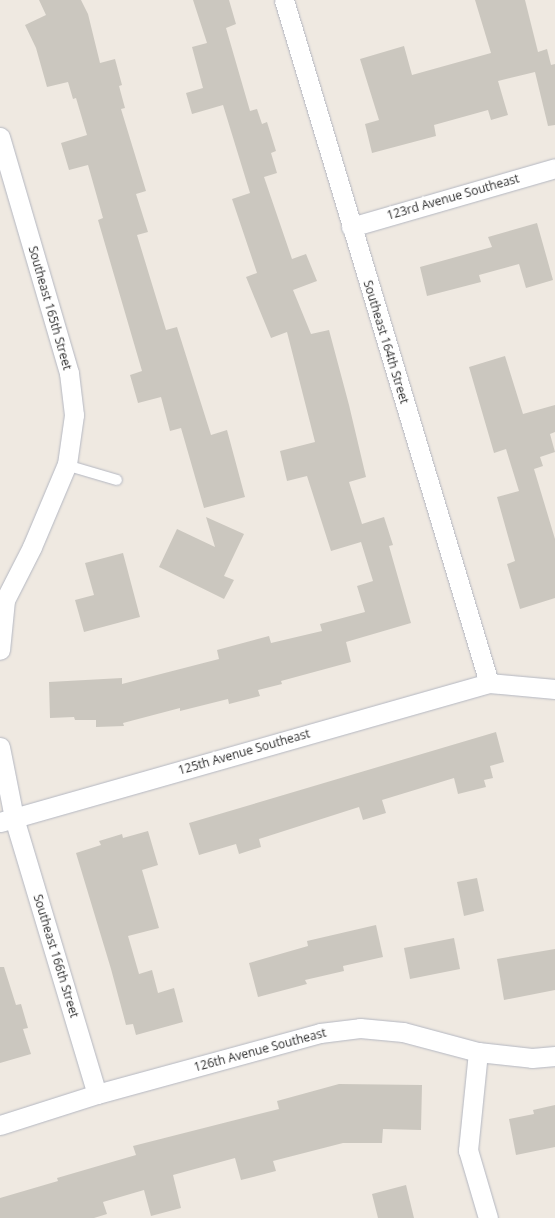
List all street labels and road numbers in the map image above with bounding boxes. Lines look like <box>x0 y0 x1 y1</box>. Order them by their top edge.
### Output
street label: 123rd Avenue Southeast <box>385 171 521 223</box>
street label: Southeast 165th Street <box>25 244 75 372</box>
street label: Southeast 164th Street <box>360 279 412 405</box>
street label: 125th Avenue Southeast <box>176 726 312 778</box>
street label: Southeast 166th Street <box>30 893 82 1019</box>
street label: 126th Avenue Southeast <box>192 1025 328 1075</box>

